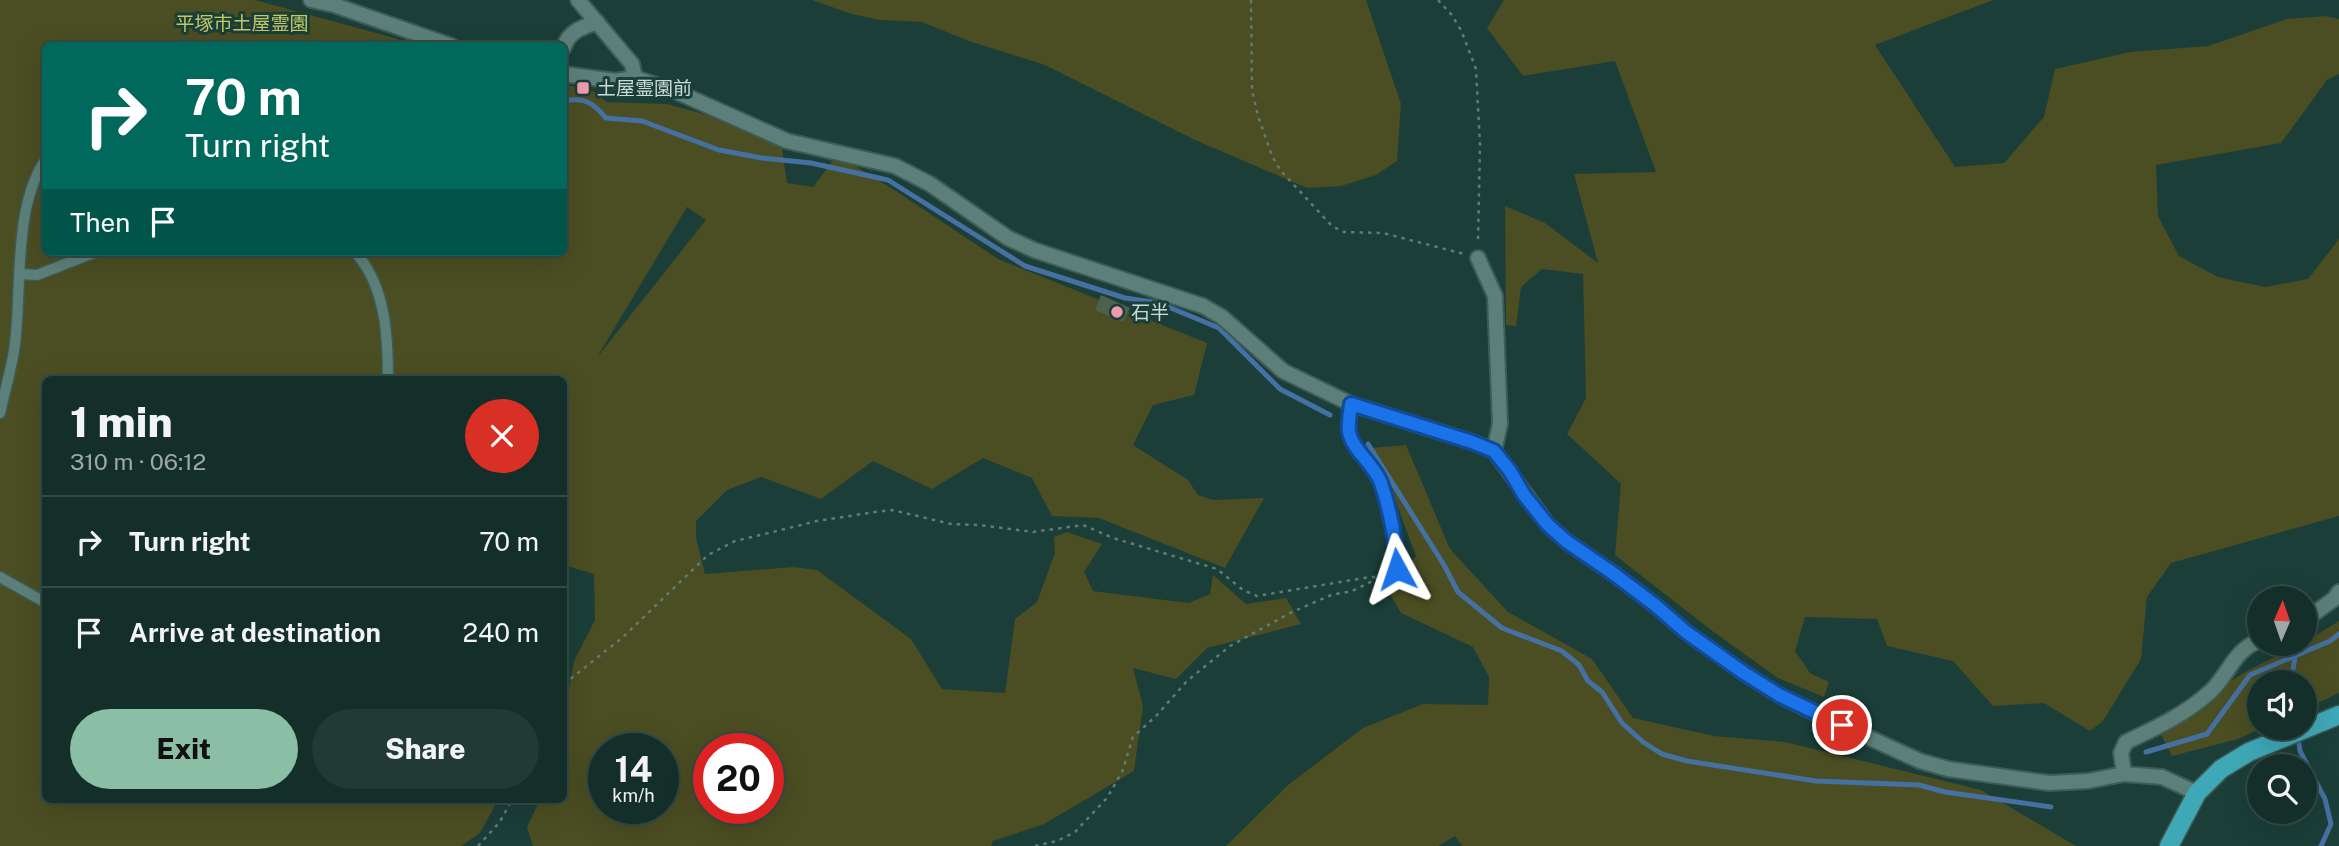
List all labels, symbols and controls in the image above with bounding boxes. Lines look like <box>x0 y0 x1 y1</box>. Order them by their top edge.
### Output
park label: 平塚市土屋霊園 <box>175 12 309 34</box>
text: 70 m <box>185 68 302 126</box>
icon: right <box>70 70 161 161</box>
place label: 土屋霊園前 <box>597 77 692 99</box>
marker: 土屋霊園前 <box>575 80 591 96</box>
text: Turn right <box>185 127 330 164</box>
icon: arrive <box>144 203 182 241</box>
text: Then <box>70 207 130 238</box>
place label: 石半 <box>1131 301 1169 323</box>
marker: 石半 <box>1109 304 1125 320</box>
text: 1 min <box>70 397 173 446</box>
button: close <box>465 399 539 473</box>
text: 310 m · 06:12 <box>70 448 206 475</box>
icon: right <box>70 523 108 561</box>
text: Turn right <box>129 526 251 557</box>
text: 70 m <box>479 526 539 557</box>
position arrow <box>1360 532 1434 606</box>
north arrow <box>2247 586 2317 656</box>
map controls <box>2247 586 2317 824</box>
icon: arrive <box>70 614 108 652</box>
text: Arrive at destination <box>129 617 381 648</box>
text: 240 m <box>462 617 539 648</box>
button: sound <box>2247 670 2317 740</box>
pin <box>1812 695 1872 755</box>
icon: arrive <box>1823 706 1861 744</box>
button: Exit <box>70 709 298 789</box>
button: Share <box>312 709 539 789</box>
speed limit sign: 20 <box>693 733 784 824</box>
text: 14 <box>615 749 652 790</box>
button: search <box>2247 754 2317 824</box>
text: km/h <box>612 785 655 806</box>

